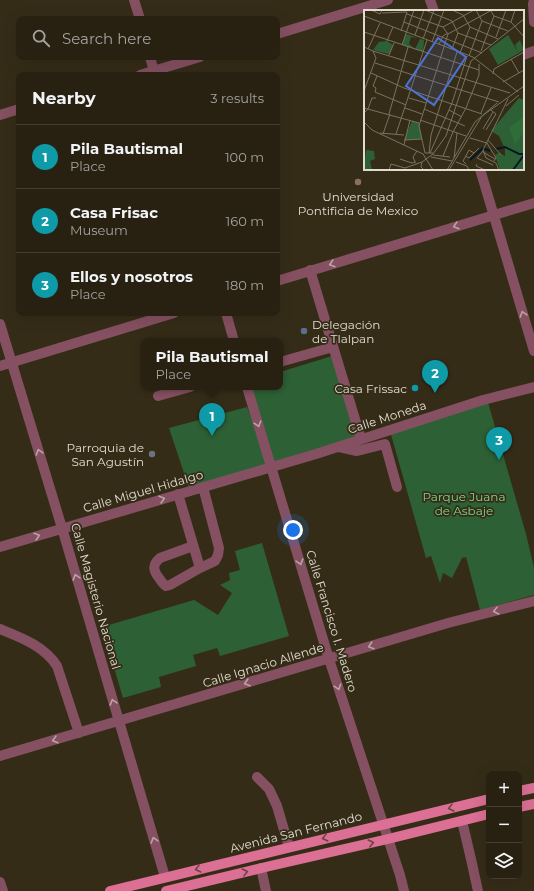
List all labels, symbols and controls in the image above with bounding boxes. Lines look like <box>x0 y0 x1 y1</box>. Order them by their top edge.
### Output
inset map <box>364 10 524 170</box>
search box <box>16 16 280 60</box>
icon: search <box>30 27 52 49</box>
text: Search here <box>62 29 151 48</box>
text: Nearby <box>32 88 96 108</box>
text: 3 results <box>210 90 264 106</box>
text: Pila Bautismal <box>70 139 183 158</box>
text: 1 <box>42 149 48 165</box>
text: 100 m <box>225 149 264 165</box>
text: Place <box>70 158 106 174</box>
marker: Universidad Pontificia de Mexico <box>353 177 363 187</box>
place label: Universidad Pontificia de Mexico <box>298 189 418 218</box>
text: Casa Frisac <box>70 203 158 222</box>
text: 2 <box>41 213 49 229</box>
text: 160 m <box>226 213 264 229</box>
one-way arrow <box>453 221 460 230</box>
text: Museum <box>70 222 128 238</box>
one-way arrow <box>328 259 335 268</box>
text: Ellos y nosotros <box>70 267 193 286</box>
text: 3 <box>41 277 49 293</box>
text: 180 m <box>225 277 264 293</box>
text: Place <box>70 286 106 302</box>
one-way arrow <box>519 310 528 317</box>
place label: Delegación de Tlalpan <box>312 317 380 346</box>
marker: Delegación de Tlalpan <box>299 326 309 336</box>
popup <box>141 338 283 390</box>
text: Pila Bautismal <box>155 347 269 366</box>
pin: 2 <box>422 360 448 393</box>
text: Place <box>155 366 191 382</box>
place label: Casa Frissac <box>334 381 407 396</box>
marker: Casa Frissac <box>410 383 420 393</box>
street label: Calle Moneda <box>346 397 428 437</box>
pin: 1 <box>199 403 225 436</box>
one-way arrow <box>253 421 262 428</box>
pin: 3 <box>486 427 512 460</box>
place label: Parroquia de San Agustín <box>67 440 144 469</box>
one-way arrow <box>35 449 44 456</box>
marker: Parroquia de San Agustín <box>147 449 157 459</box>
street label: Calle Miguel Hidalgo <box>81 467 205 515</box>
park label: Parque Juana de Asbaje <box>422 489 506 518</box>
one-way arrow <box>158 495 165 504</box>
your location <box>283 520 303 540</box>
street label: Calle Magisterio Nacional <box>68 521 124 671</box>
one-way arrow <box>34 532 41 541</box>
street label: Calle Francisco I. Madero <box>303 548 361 694</box>
one-way arrow <box>295 559 304 566</box>
one-way arrow <box>72 574 81 581</box>
one-way arrow <box>493 606 499 614</box>
street label: Calle Ignacio Allende <box>201 639 325 691</box>
one-way arrow <box>368 641 375 650</box>
one-way arrow <box>243 678 250 687</box>
one-way arrow <box>333 683 342 690</box>
one-way arrow <box>109 698 118 705</box>
one-way arrow <box>52 735 59 744</box>
map controls <box>486 771 522 879</box>
button: + <box>486 771 522 807</box>
one-way arrow <box>448 803 454 811</box>
button: − <box>486 807 522 843</box>
street label: Avenida San Fernando <box>228 808 364 856</box>
one-way arrow <box>322 834 328 842</box>
one-way arrow <box>150 836 159 843</box>
one-way arrow <box>368 839 375 847</box>
button: layers <box>486 843 522 879</box>
one-way arrow <box>195 864 202 873</box>
one-way arrow <box>241 868 248 877</box>

